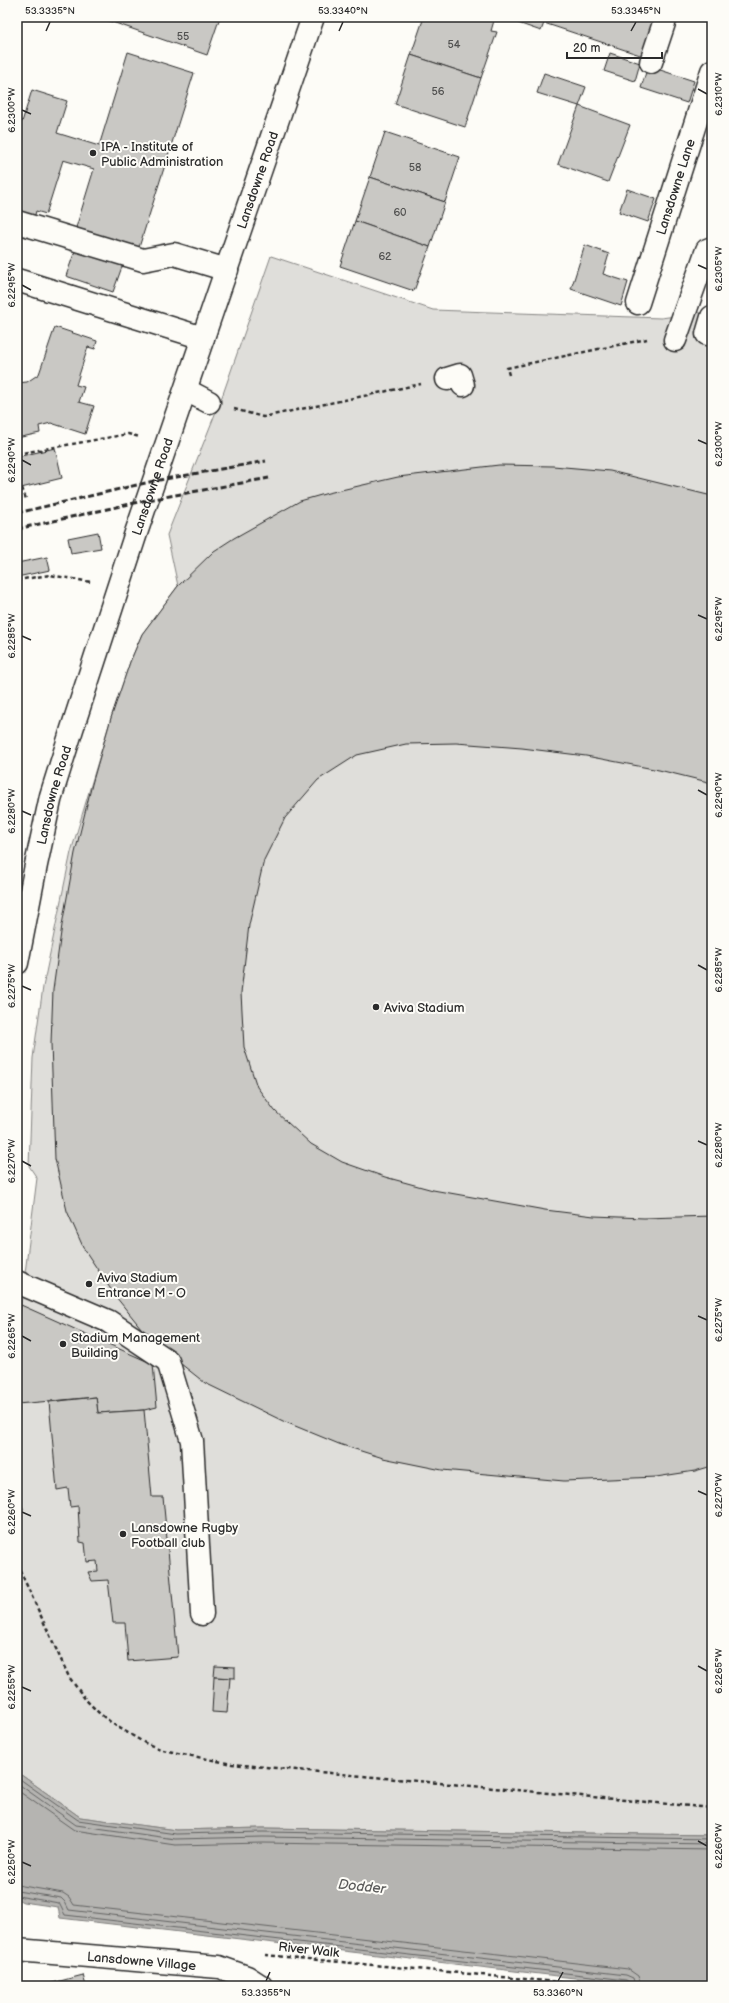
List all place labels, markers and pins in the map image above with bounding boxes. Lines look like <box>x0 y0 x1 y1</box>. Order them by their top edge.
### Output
place label: IPA - Institute of Public Administration <box>101 139 223 170</box>
marker: IPA - Institute of Public Administration <box>88 148 98 158</box>
place label: Aviva Stadium <box>384 1000 465 1016</box>
marker: Aviva Stadium <box>371 1002 381 1012</box>
place label: Aviva Stadium Entrance M - O <box>97 1270 186 1301</box>
marker: Aviva Stadium Entrance M - O <box>84 1279 94 1289</box>
place label: Stadium Management Building <box>71 1330 200 1361</box>
marker: Stadium Management Building <box>58 1339 68 1349</box>
place label: Lansdowne Rugby Football club <box>131 1520 238 1551</box>
marker: Lansdowne Rugby Football club <box>118 1529 128 1539</box>

